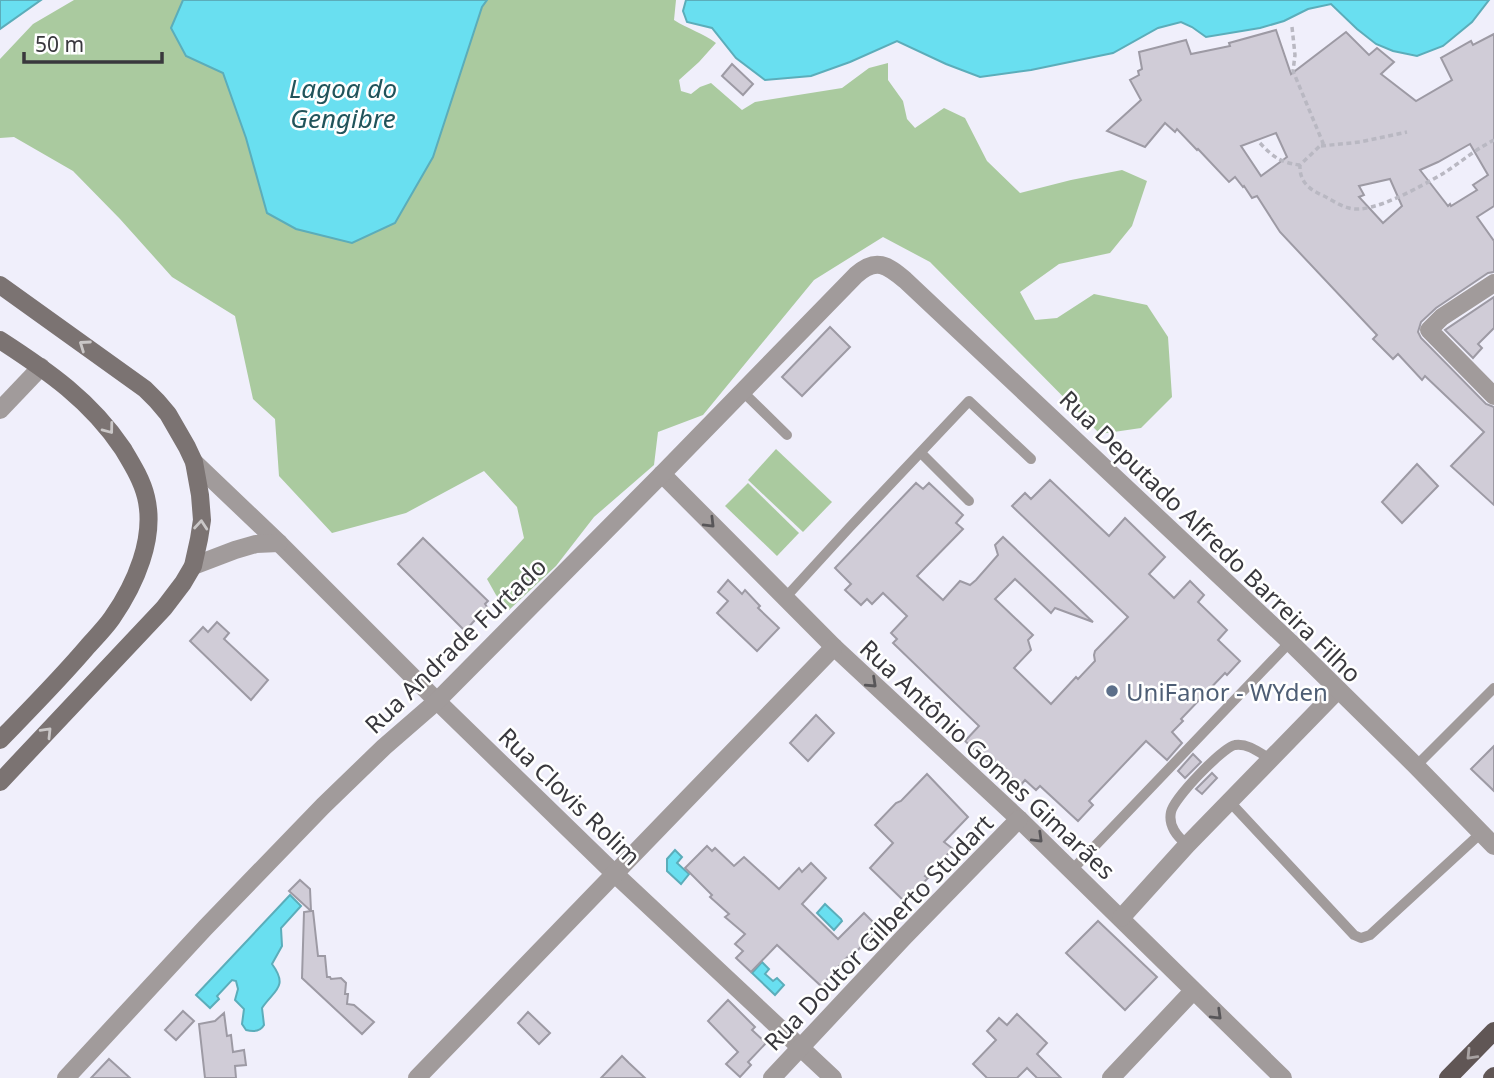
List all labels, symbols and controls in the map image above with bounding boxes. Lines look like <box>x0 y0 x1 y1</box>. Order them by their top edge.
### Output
scale bar <box>24 21 163 65</box>
text: 50 m <box>35 30 84 58</box>
water label: Lagoa do Gengibre <box>289 70 397 136</box>
one-way arrow <box>79 341 92 353</box>
street label: Rua Deputado Alfredo Barreira Filho <box>1053 383 1369 689</box>
one-way arrow <box>100 422 113 434</box>
one-way arrow <box>702 515 714 527</box>
one-way arrow <box>193 519 208 530</box>
street label: Rua Andrade Furtado <box>357 550 553 740</box>
street label: Rua Antônio Gomes Gimarães <box>853 632 1123 886</box>
one-way arrow <box>864 674 877 687</box>
place label: UniFanor - WYden <box>1126 675 1328 708</box>
marker: UniFanor - WYden <box>1104 683 1120 699</box>
street label: Rua Clovis Rolim <box>492 720 648 872</box>
one-way arrow <box>39 727 51 740</box>
street label: Rua Doutor Gilberto Studart <box>756 806 1000 1057</box>
one-way arrow <box>1030 830 1043 843</box>
one-way arrow <box>1209 1007 1222 1020</box>
one-way arrow <box>1466 1046 1479 1059</box>

